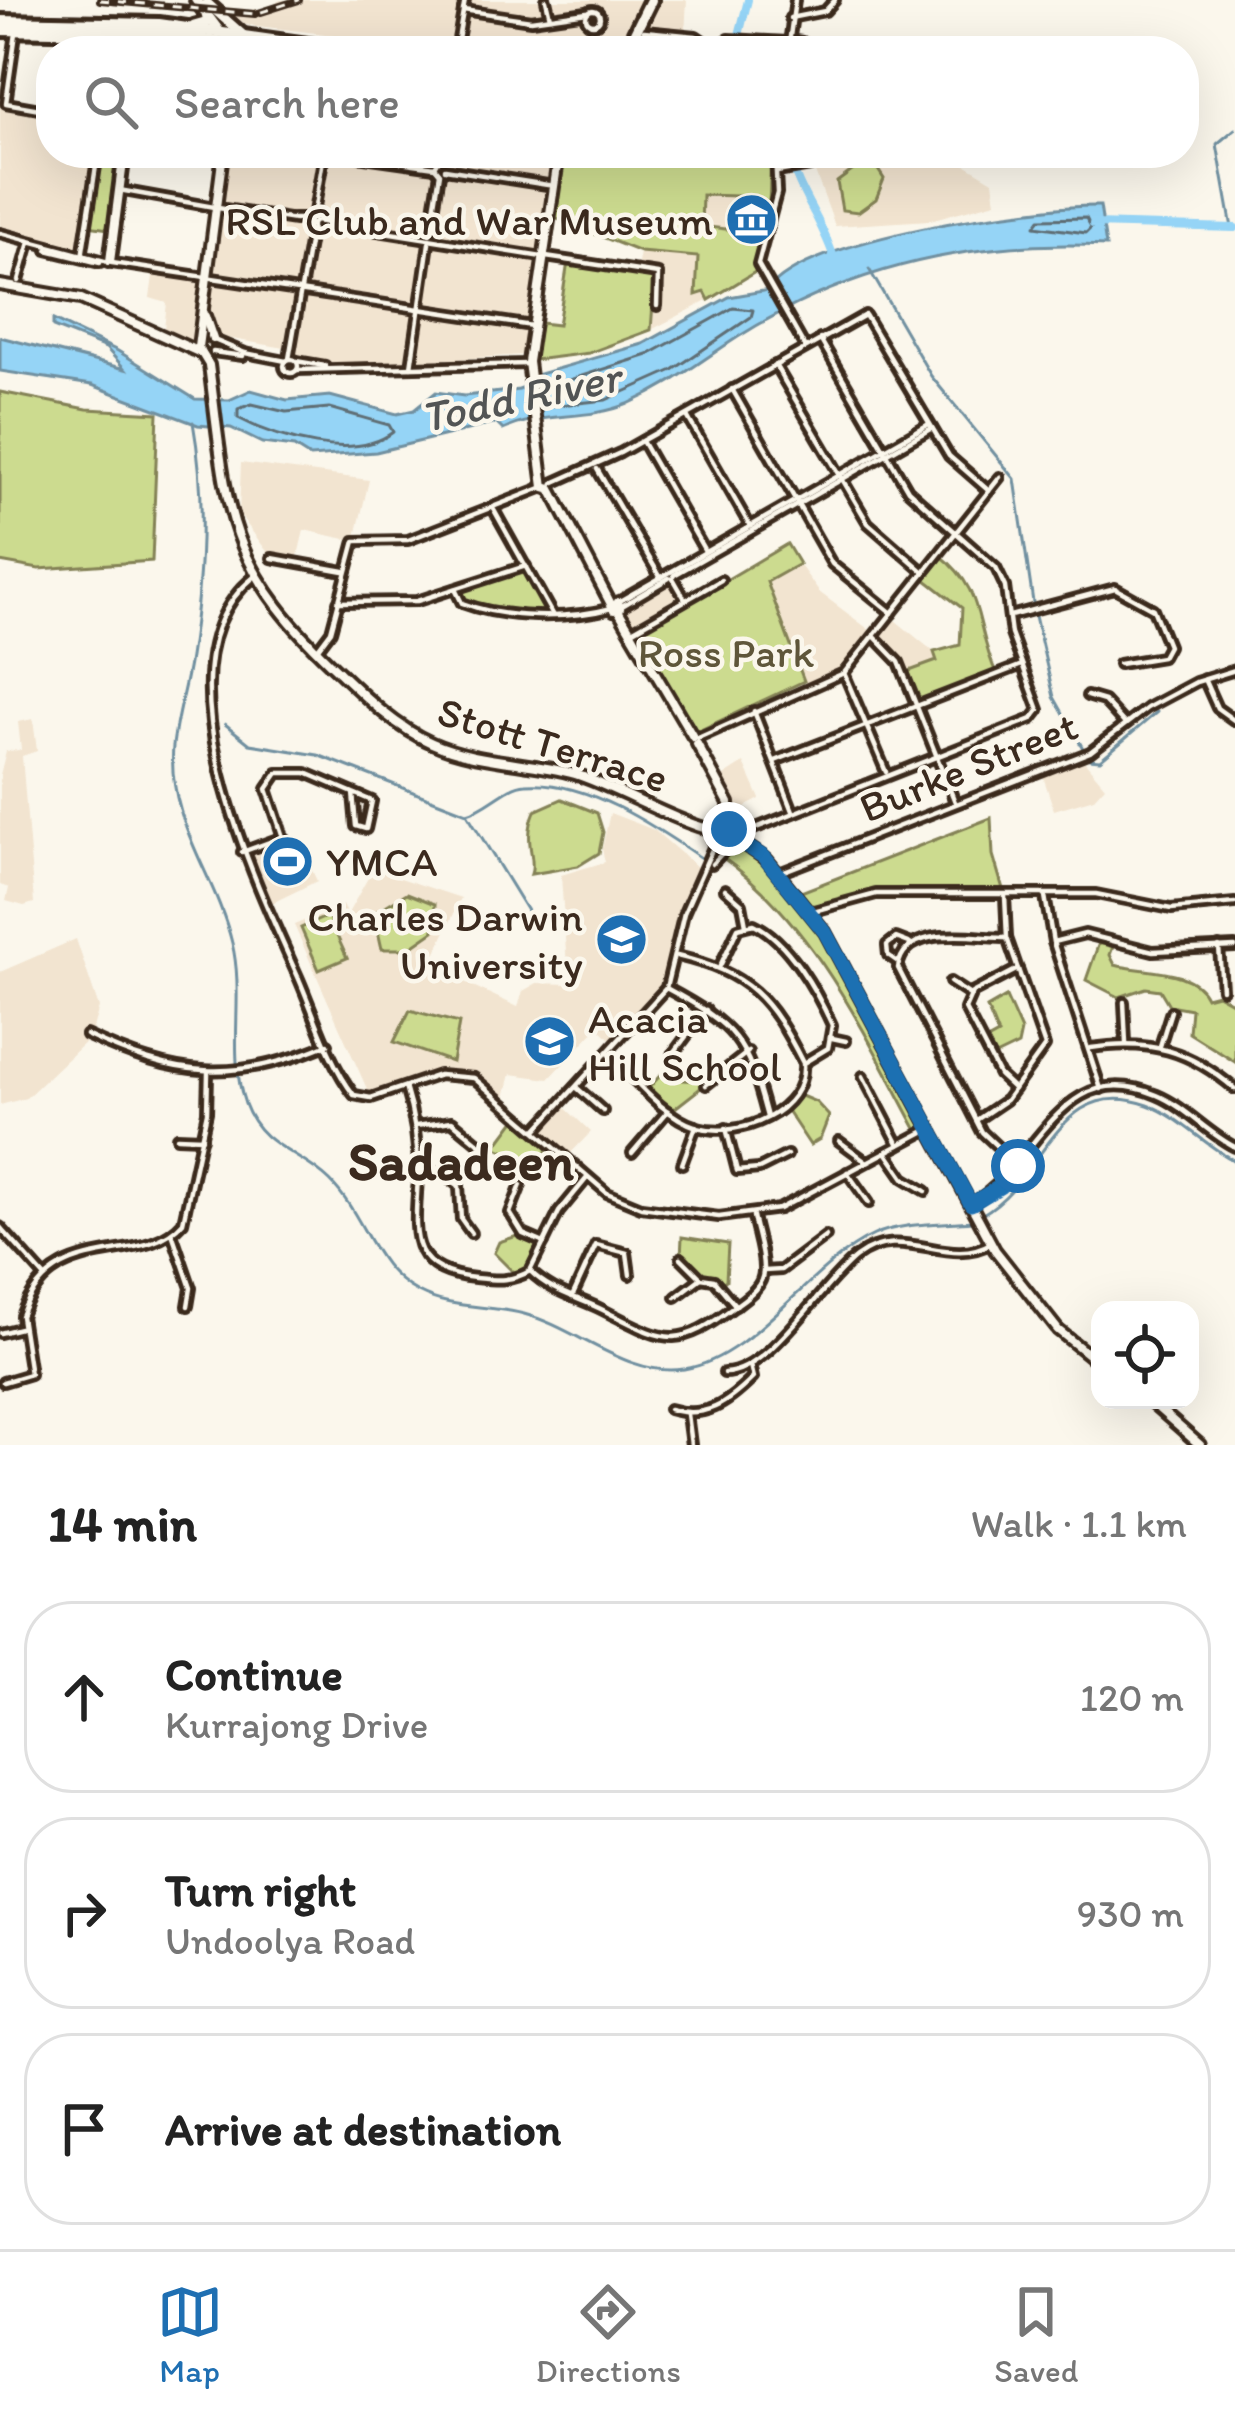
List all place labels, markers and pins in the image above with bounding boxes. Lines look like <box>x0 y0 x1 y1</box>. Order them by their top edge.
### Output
museum icon: RSL Club and War Museum <box>724 192 780 248</box>
place label: RSL Club and War Museum <box>225 195 713 246</box>
sports icon: YMCA <box>259 833 315 889</box>
place label: YMCA <box>326 836 438 887</box>
place label: Charles Darwin University <box>307 891 583 990</box>
school or university icon: Charles Darwin University <box>594 912 650 968</box>
place label: Acacia Hill School <box>588 993 782 1092</box>
school or university icon: Acacia Hill School <box>521 1014 577 1070</box>

